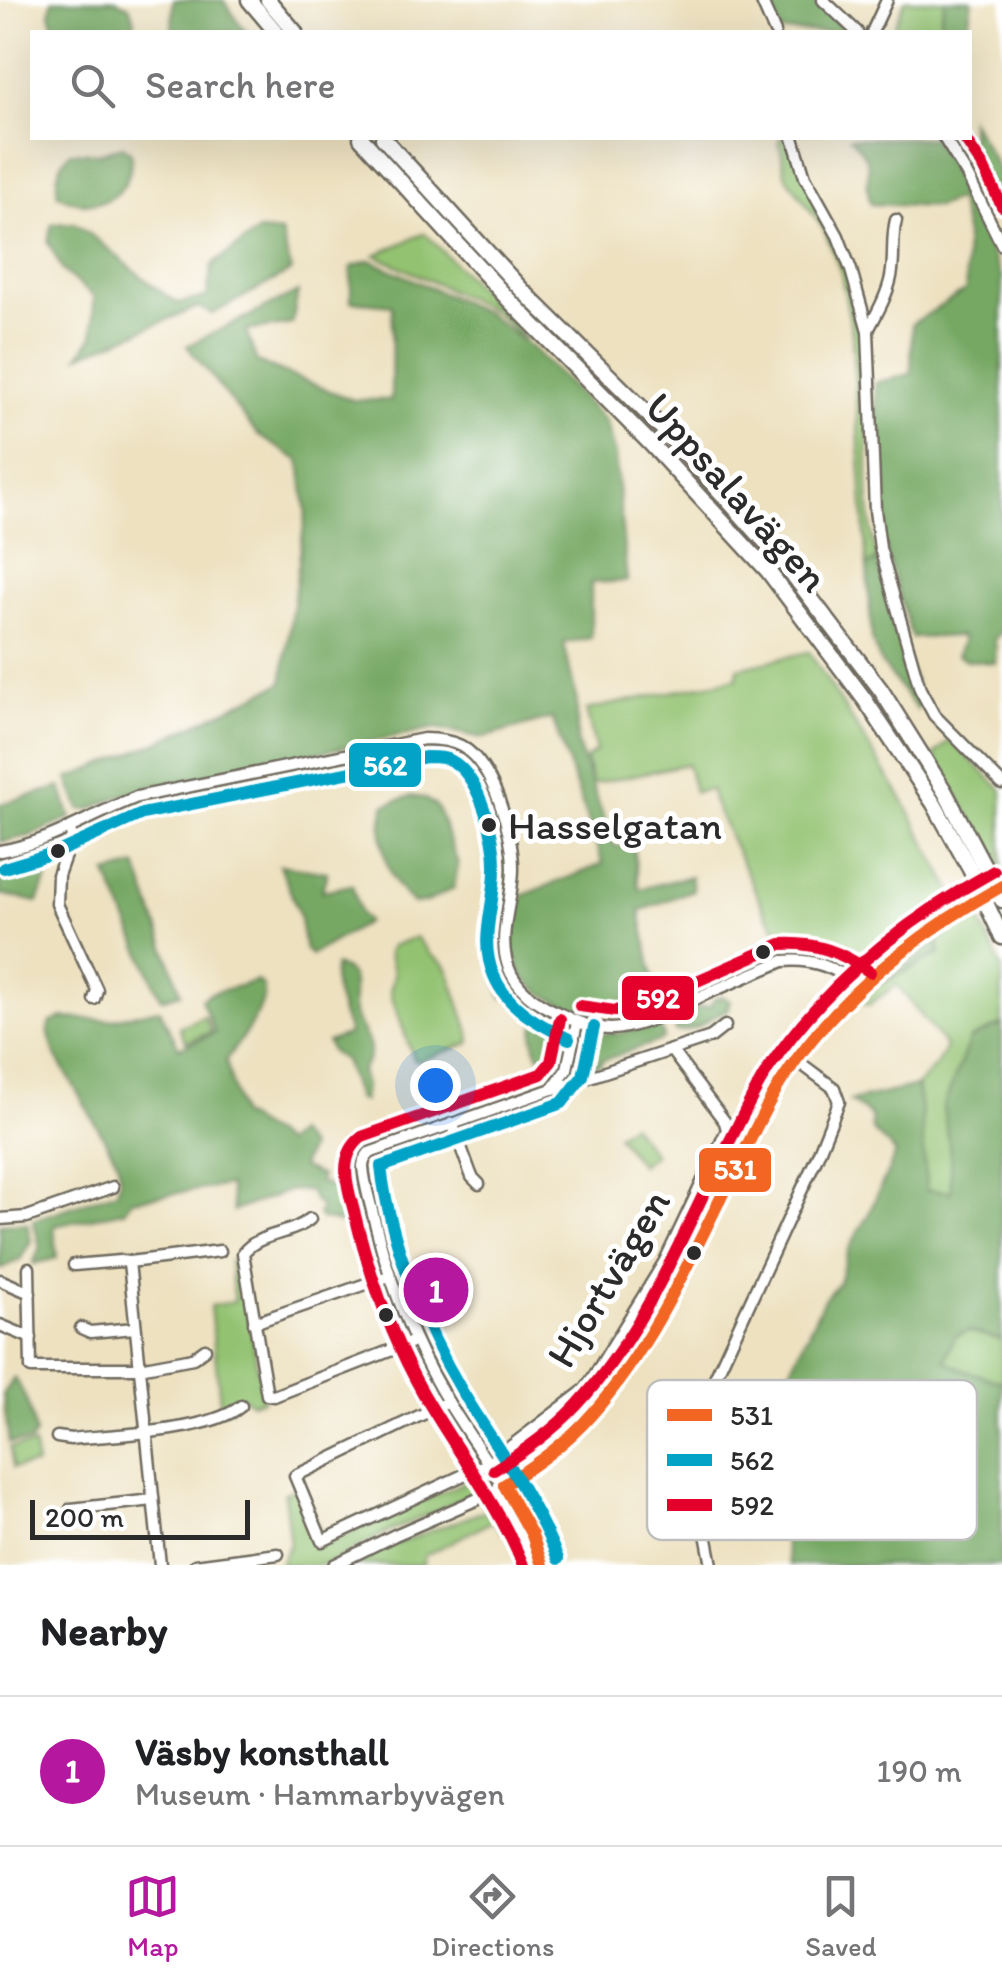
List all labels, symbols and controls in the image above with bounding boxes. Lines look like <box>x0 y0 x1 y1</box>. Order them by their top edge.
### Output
search box <box>30 30 972 140</box>
icon: search <box>65 58 120 113</box>
text: Search here <box>145 62 336 108</box>
street label: Uppsalavägen <box>634 382 840 602</box>
line badge: 562 <box>347 741 423 789</box>
text: 562 <box>363 748 407 782</box>
place label: Hasselgatan <box>508 801 722 849</box>
marker: Hasselgatan <box>479 815 499 835</box>
unlabelled marker <box>48 841 68 861</box>
unlabelled marker <box>753 942 773 962</box>
line badge: 592 <box>620 974 696 1022</box>
text: 592 <box>636 981 680 1015</box>
your location <box>410 1060 461 1111</box>
line badge: 531 <box>697 1146 773 1194</box>
text: 531 <box>714 1152 756 1186</box>
street label: Hjortvägen <box>535 1180 681 1376</box>
unlabelled marker <box>684 1243 704 1263</box>
pin: 1 <box>404 1252 468 1328</box>
unlabelled marker <box>376 1305 396 1325</box>
legend <box>647 1380 977 1540</box>
text: 531 <box>730 1398 773 1432</box>
text: 562 <box>730 1443 775 1477</box>
text: 592 <box>730 1488 774 1522</box>
scale bar <box>30 1495 250 1540</box>
text: 200 m <box>45 1500 124 1534</box>
text: Nearby <box>40 1605 167 1656</box>
text: Väsby konsthall <box>135 1729 389 1775</box>
text: 1 <box>65 1752 80 1790</box>
text: 190 m <box>877 1752 962 1790</box>
text: Museum · Hammarbyvägen <box>135 1775 505 1813</box>
tab: Map <box>125 1869 180 1963</box>
tab: Directions <box>431 1869 554 1963</box>
tab: Saved <box>805 1869 877 1963</box>

